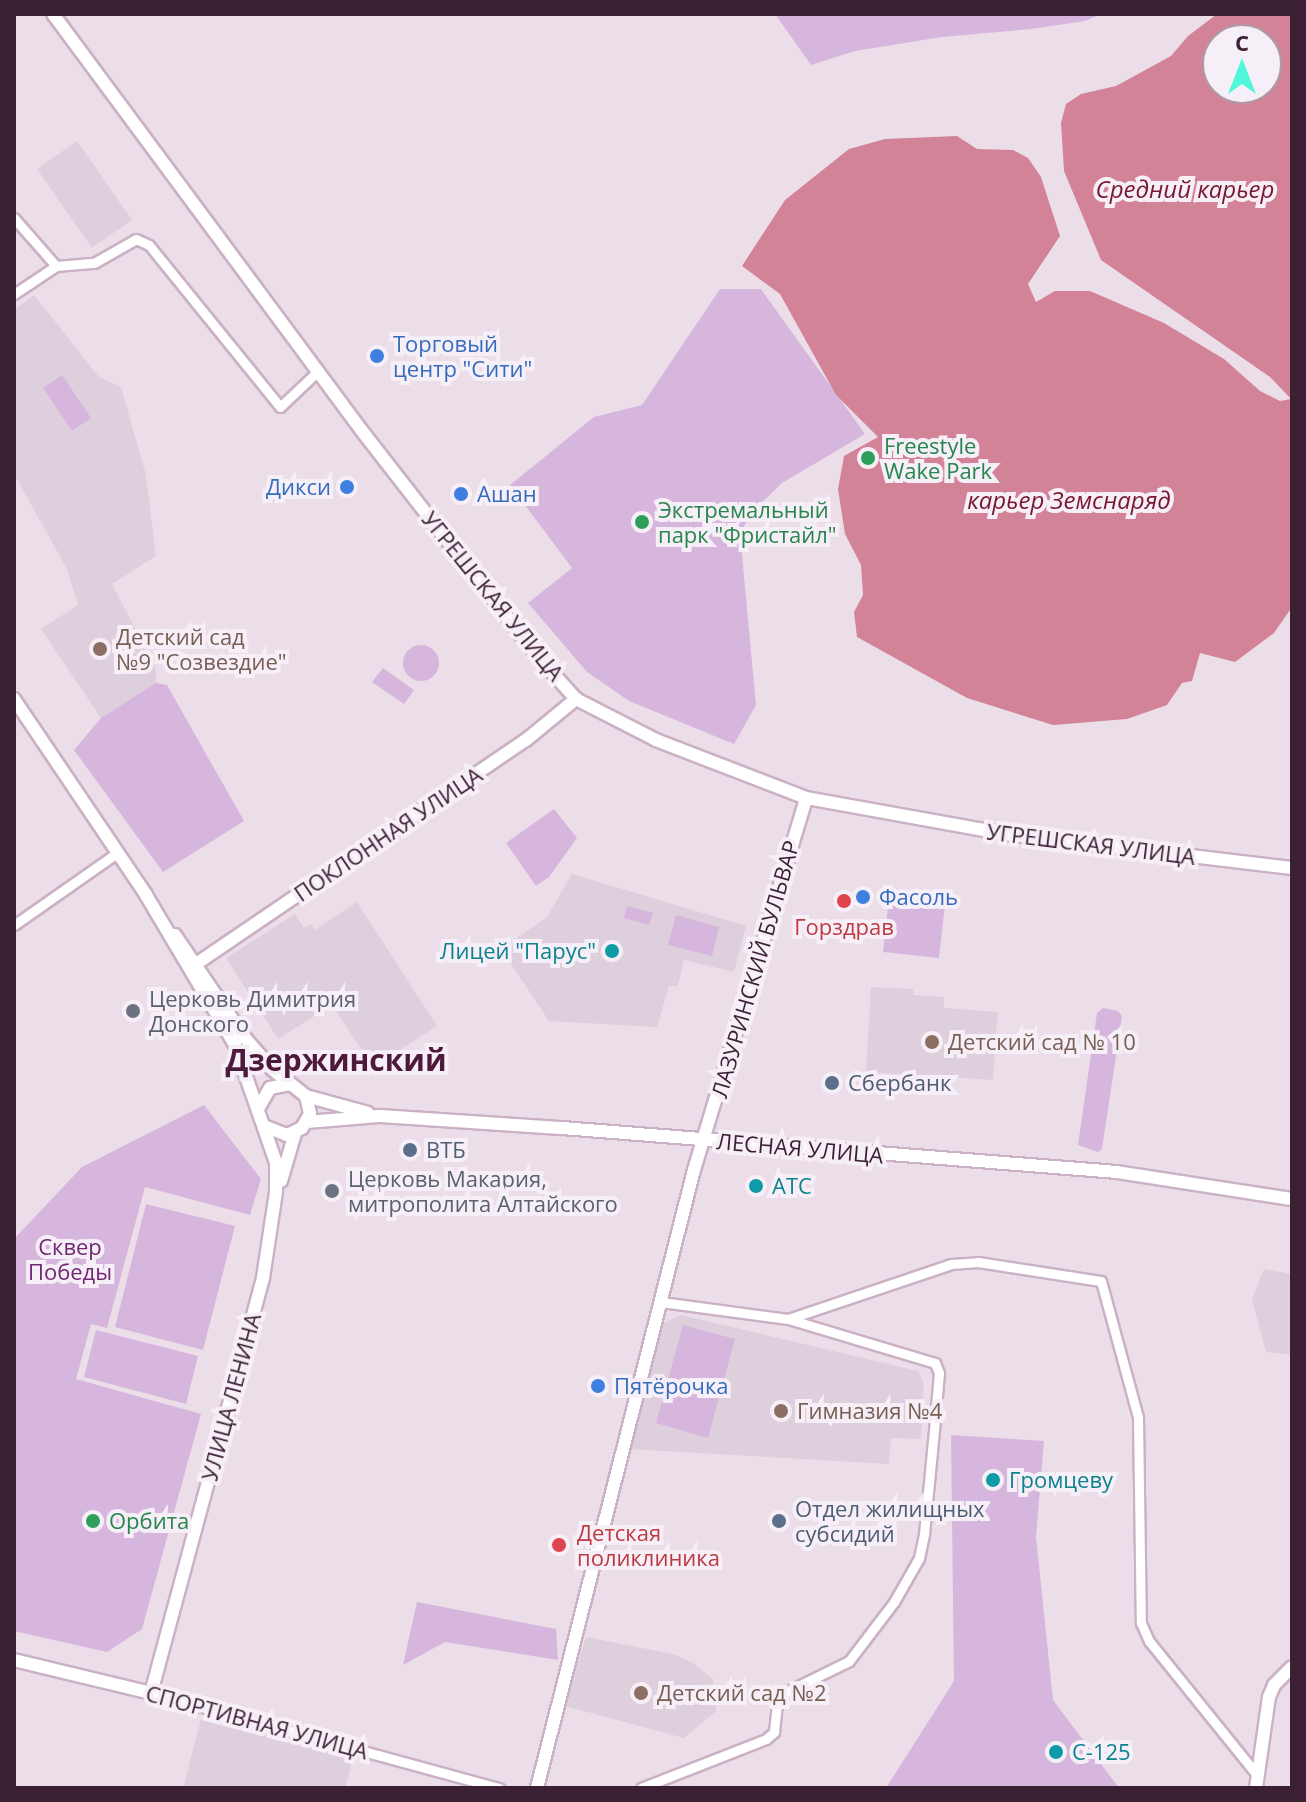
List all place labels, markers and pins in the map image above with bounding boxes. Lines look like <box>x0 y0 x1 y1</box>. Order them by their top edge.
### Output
place label: Торговый центр "Сити" <box>393 330 532 382</box>
marker: Торговый центр "Сити" <box>368 347 386 365</box>
place label: Freestyle Wake Park <box>884 432 992 484</box>
marker: Freestyle Wake Park <box>859 449 877 467</box>
place label: Дикси <box>266 474 331 500</box>
marker: Дикси <box>338 478 356 496</box>
place label: Ашан <box>477 481 537 507</box>
marker: Ашан <box>452 485 470 503</box>
place label: Экстремальный парк "Фристайл" <box>658 496 837 548</box>
marker: Экстремальный парк "Фристайл" <box>633 513 651 531</box>
place label: Детский сад №9 "Созвездие" <box>116 623 287 674</box>
marker: Детский сад №9 "Созвездие" <box>91 640 109 658</box>
place label: Фасоль <box>879 884 958 910</box>
marker: Фасоль <box>854 888 872 906</box>
marker: Горздрав <box>835 892 853 910</box>
place label: Горздрав <box>794 914 894 940</box>
place label: Лицей "Парус" <box>440 938 596 964</box>
marker: Лицей "Парус" <box>603 942 621 960</box>
place label: Церковь Димитрия Донского <box>149 985 356 1036</box>
marker: Церковь Димитрия Донского <box>124 1002 142 1020</box>
place label: Детский сад № 10 <box>948 1029 1136 1055</box>
marker: Детский сад № 10 <box>923 1033 941 1051</box>
place label: Сбербанк <box>848 1070 951 1096</box>
marker: Сбербанк <box>823 1074 841 1092</box>
place label: ВТБ <box>426 1137 466 1163</box>
marker: ВТБ <box>401 1141 419 1159</box>
place label: Церковь Макария, митрополита Алтайского <box>348 1165 618 1216</box>
place label: АТС <box>772 1173 812 1199</box>
marker: АТС <box>747 1177 765 1195</box>
marker: Церковь Макария, митрополита Алтайского <box>323 1182 341 1200</box>
place label: Пятёрочка <box>614 1373 729 1399</box>
marker: Пятёрочка <box>589 1377 607 1395</box>
place label: Гимназия №4 <box>797 1398 942 1424</box>
marker: Гимназия №4 <box>772 1402 790 1420</box>
place label: Громцеву <box>1009 1467 1113 1493</box>
marker: Громцеву <box>984 1471 1002 1489</box>
place label: Отдел жилищных субсидий <box>795 1495 985 1546</box>
place label: Орбита <box>109 1508 189 1534</box>
marker: Орбита <box>84 1512 102 1530</box>
marker: Отдел жилищных субсидий <box>770 1512 788 1530</box>
place label: Детская поликлиника <box>577 1519 720 1570</box>
marker: Детская поликлиника <box>548 1534 570 1556</box>
place label: Детский сад №2 <box>657 1680 826 1706</box>
marker: Детский сад №2 <box>632 1684 650 1702</box>
place label: С-125 <box>1072 1739 1131 1765</box>
marker: С-125 <box>1047 1743 1065 1761</box>

